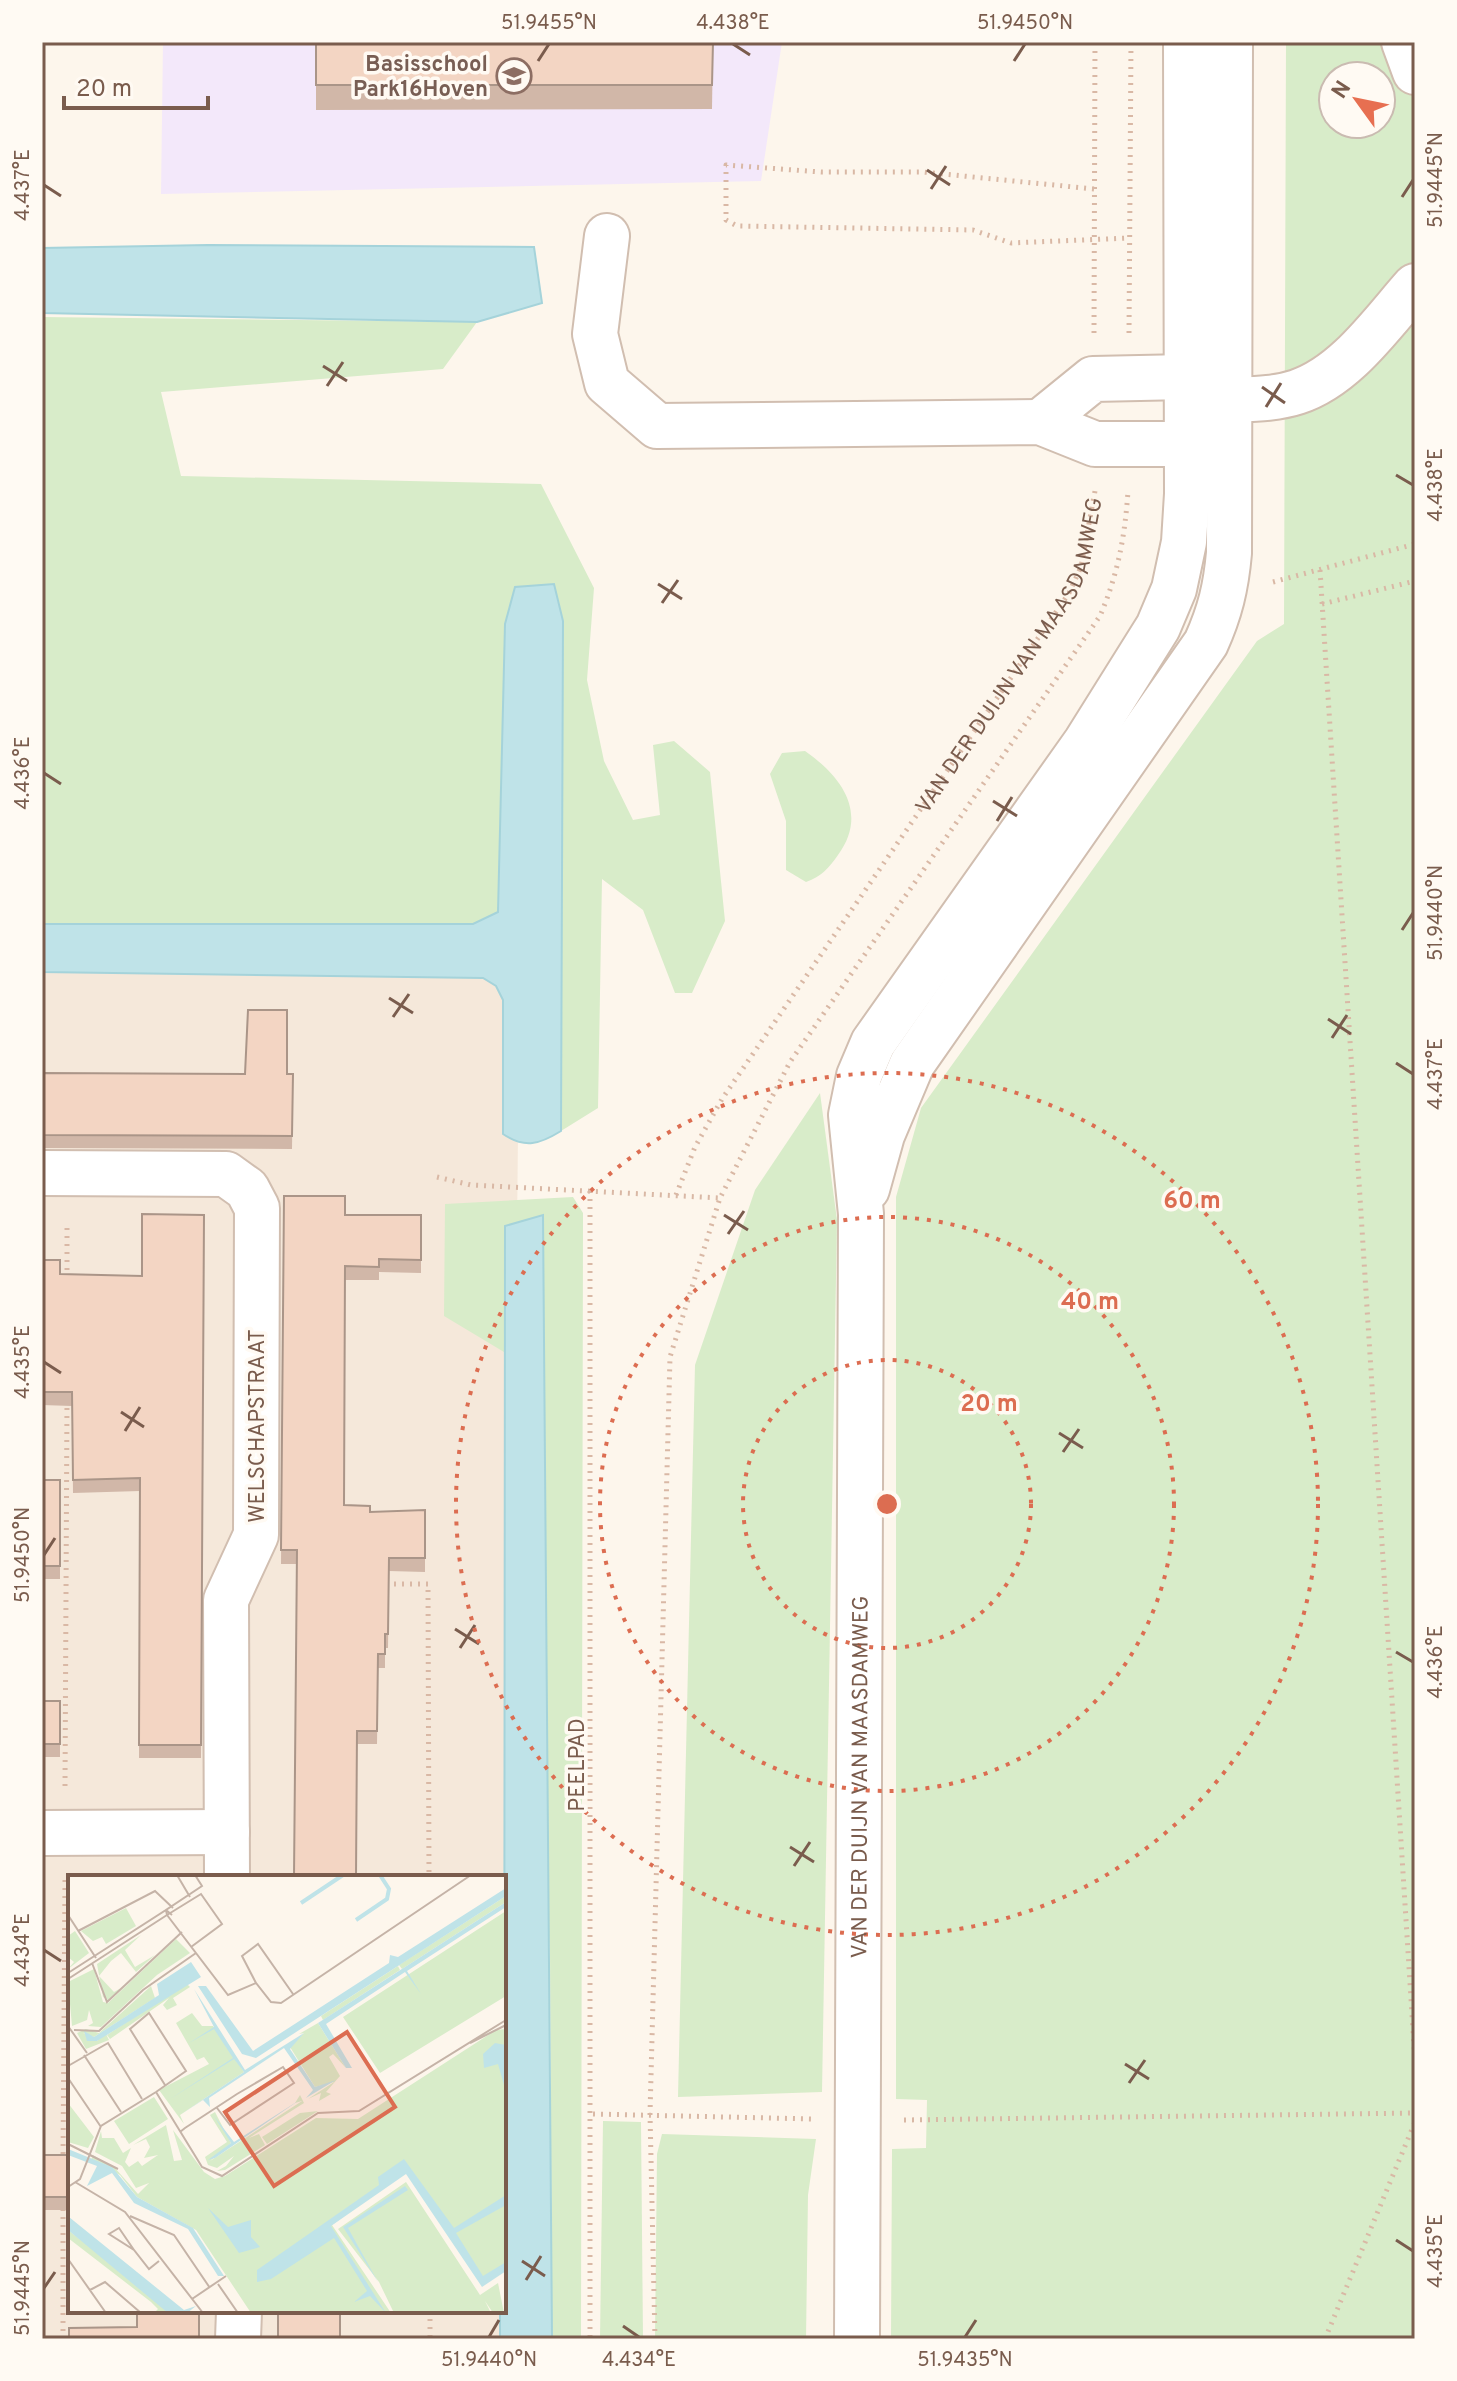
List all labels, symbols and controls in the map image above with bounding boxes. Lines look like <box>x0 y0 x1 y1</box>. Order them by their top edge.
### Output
text: 51.9455°N <box>501 11 597 37</box>
text: 4.438°E <box>696 11 770 37</box>
text: 51.9450°N <box>977 11 1073 37</box>
place label: Basisschool Park16Hoven <box>353 52 488 104</box>
school or university icon: Basisschool Park16Hoven <box>495 57 533 95</box>
scale bar <box>64 60 208 110</box>
north arrow <box>1317 60 1397 140</box>
text: 20 m <box>76 75 132 105</box>
text: N <box>1327 76 1358 104</box>
text: 51.9445°N <box>1424 132 1450 228</box>
text: 4.437°E <box>11 149 37 221</box>
text: 4.438°E <box>1424 448 1450 522</box>
street label: VAN DER DUIJN VAN MAASDAMWEG <box>911 496 1110 820</box>
text: 4.436°E <box>11 736 37 810</box>
text: 51.9440°N <box>1424 865 1450 961</box>
text: 4.437°E <box>1424 1038 1450 1110</box>
text: 60 m <box>1163 1187 1221 1217</box>
text: 40 m <box>1061 1288 1119 1318</box>
text: 4.435°E <box>11 1325 37 1399</box>
street label: WELSCHAPSTRAAT <box>245 1329 272 1523</box>
text: 20 m <box>960 1390 1018 1420</box>
centre of rings <box>873 1490 901 1518</box>
text: 51.9450°N <box>11 1507 37 1603</box>
street label: VAN DER DUIJN VAN MAASDAMWEG <box>847 1595 876 1959</box>
text: 4.436°E <box>1424 1625 1450 1699</box>
street label: PEELPAD <box>565 1718 592 1812</box>
inset map <box>68 1875 506 2313</box>
text: 4.434°E <box>11 1913 37 1987</box>
text: 4.435°E <box>1424 2214 1450 2288</box>
text: 51.9445°N <box>11 2240 37 2336</box>
text: 51.9440°N <box>441 2348 537 2374</box>
text: 4.434°E <box>602 2348 676 2374</box>
text: 51.9435°N <box>917 2348 1013 2374</box>

